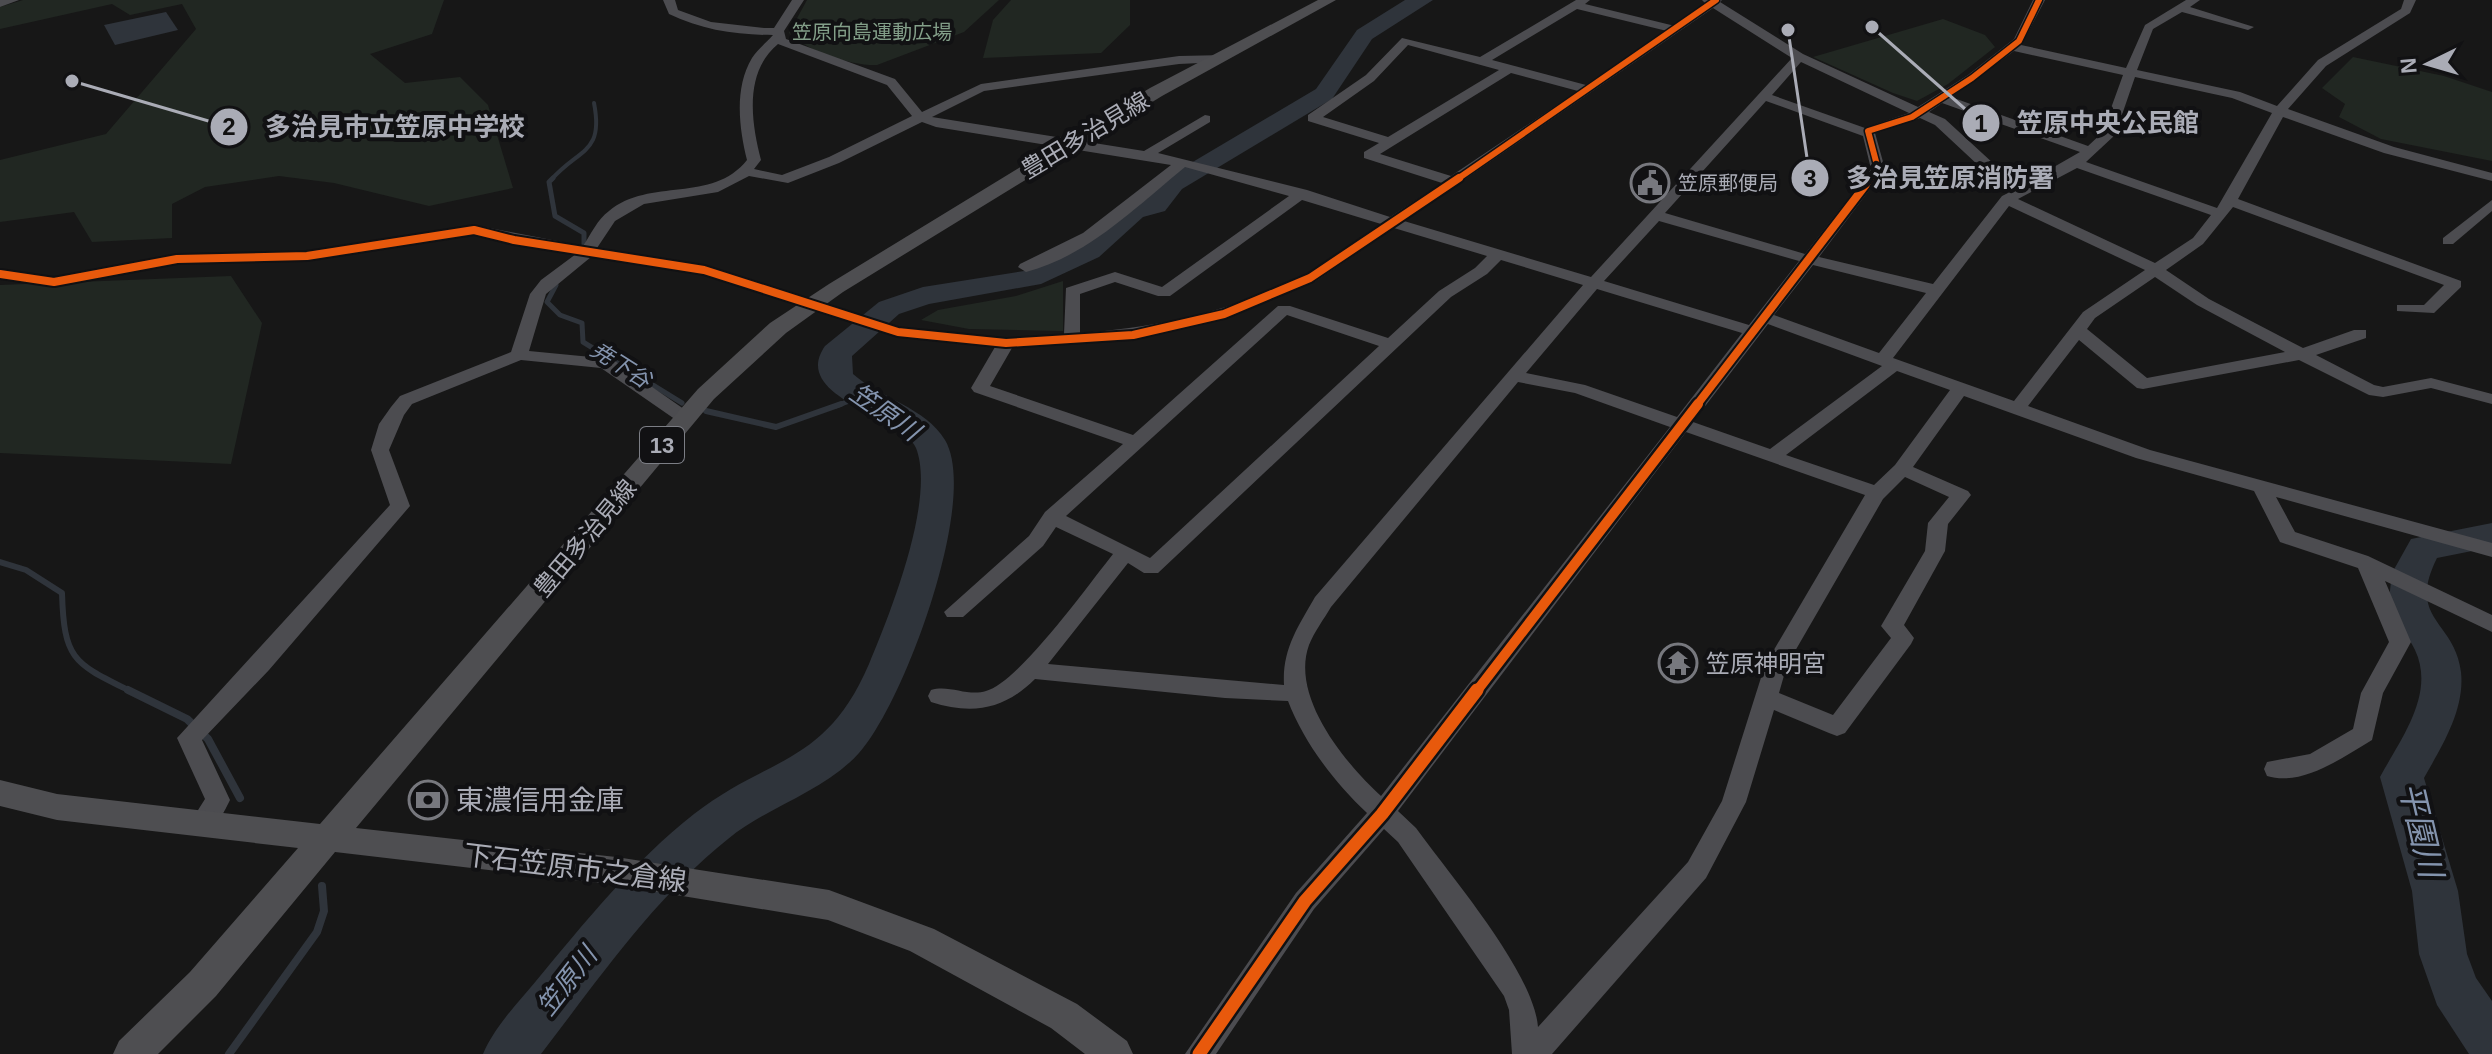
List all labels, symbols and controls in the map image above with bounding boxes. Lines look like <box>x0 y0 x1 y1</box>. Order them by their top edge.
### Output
park label: 笠原向島運動広場 <box>792 21 952 43</box>
north arrow <box>2388 24 2468 104</box>
text: N <box>2395 57 2422 75</box>
street label: 豊田多治見線 <box>1016 86 1154 184</box>
callout: 笠原中央公民館 <box>1961 98 2215 148</box>
callout: 多治見市立笠原中学校 <box>209 102 541 152</box>
text: 笠原中央公民館 <box>2017 108 2199 138</box>
text: 1 <box>1974 110 1988 137</box>
text: 多治見市立笠原中学校 <box>265 112 525 142</box>
text: 2 <box>222 113 236 140</box>
callout: 多治見笠原消防署 <box>1790 153 2070 203</box>
public building icon: 笠原郵便局 <box>1629 162 1671 204</box>
text: 多治見笠原消防署 <box>1846 163 2054 193</box>
text: 3 <box>1803 165 1817 192</box>
place label: 笠原郵便局 <box>1678 172 1778 194</box>
water label: 尭下谷 <box>586 337 657 394</box>
water label: 笠原川 <box>844 377 928 448</box>
road number: 13 <box>640 427 684 463</box>
street label: 豊田多治見線 <box>528 474 642 602</box>
temple icon: 笠原神明宮 <box>1657 642 1699 684</box>
place label: 笠原神明宮 <box>1706 650 1826 677</box>
bank icon: 東濃信用金庫 <box>407 779 449 821</box>
water label: 平園川 <box>2393 779 2450 884</box>
place label: 東濃信用金庫 <box>456 785 624 816</box>
street label: 下石笠原市之倉線 <box>462 839 688 897</box>
water label: 笠原川 <box>531 939 605 1021</box>

